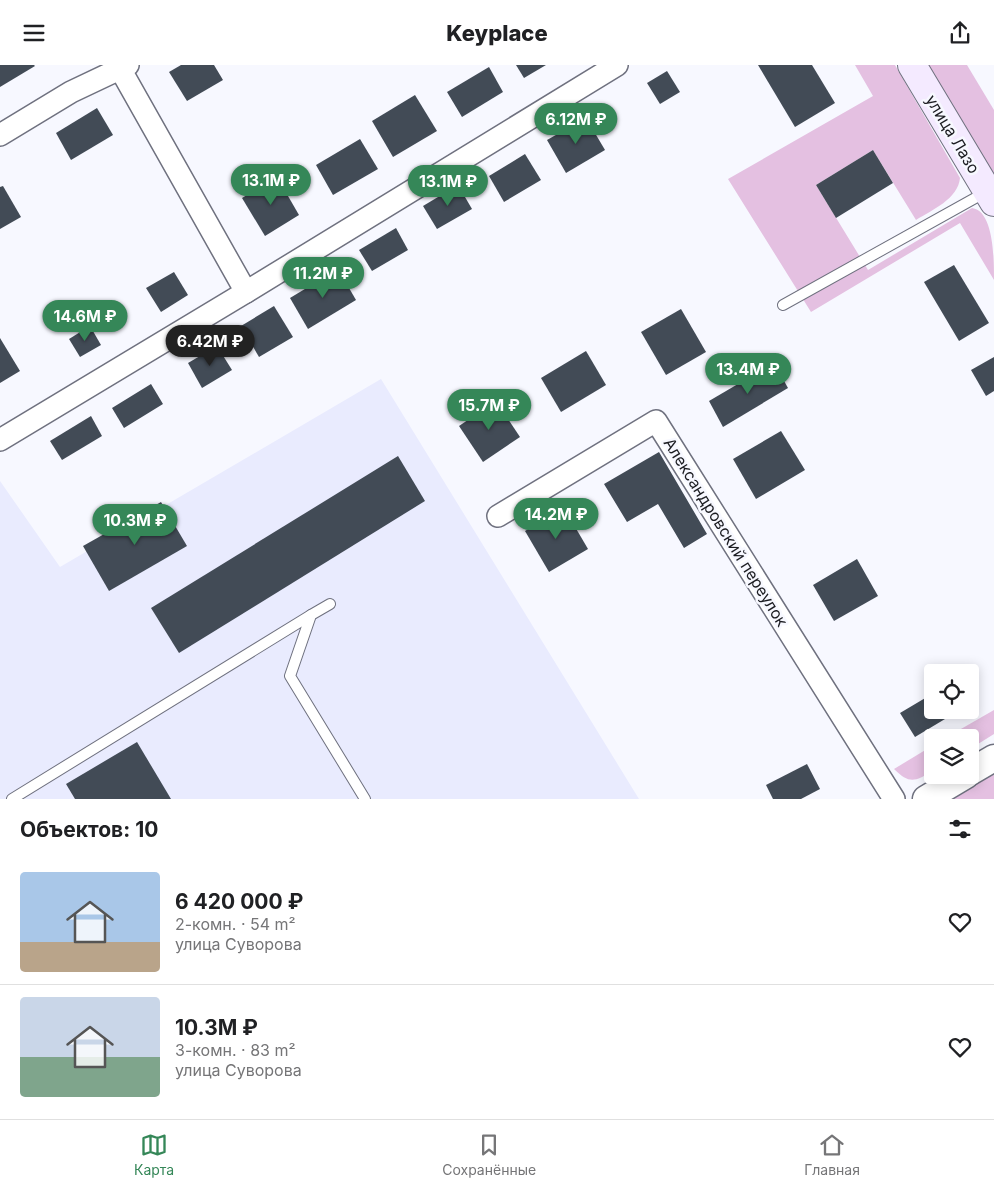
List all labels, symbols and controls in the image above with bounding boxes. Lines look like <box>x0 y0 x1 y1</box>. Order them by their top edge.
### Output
icon: menu <box>20 19 48 47</box>
icon: share <box>946 19 974 47</box>
text: Keyplace <box>446 20 548 46</box>
street label: улица Лазо <box>922 91 984 177</box>
pin: 6.12M ₽ <box>530 103 622 145</box>
text: 6.12M ₽ <box>545 109 607 129</box>
pin: 13.1M ₽ <box>225 163 317 206</box>
pin: 13.1M ₽ <box>402 165 494 207</box>
text: 13.1M ₽ <box>242 170 300 190</box>
text: 13.1M ₽ <box>419 171 477 191</box>
pin: 11.2M ₽ <box>277 257 369 299</box>
text: 11.2M ₽ <box>293 263 353 283</box>
pin: 14.6M ₽ <box>39 299 131 342</box>
text: 14.6M ₽ <box>53 306 117 326</box>
pin: 6.42M ₽ <box>164 325 256 367</box>
text: 6.42M ₽ <box>177 331 243 351</box>
pin: 13.4M ₽ <box>702 353 794 395</box>
text: 13.4M ₽ <box>716 359 780 379</box>
pin: 15.7M ₽ <box>443 389 535 431</box>
text: 15.7M ₽ <box>458 395 520 415</box>
street label: Александровский переулок <box>660 434 793 630</box>
pin: 14.2M ₽ <box>510 497 602 540</box>
pin: 10.3M ₽ <box>89 503 181 546</box>
text: 14.2M ₽ <box>524 504 588 524</box>
text: 10.3M ₽ <box>103 510 167 530</box>
map controls <box>924 664 979 784</box>
button: locate <box>924 664 979 719</box>
button: layers <box>924 729 979 784</box>
icon: filters <box>946 815 974 843</box>
text: Объектов: 10 <box>20 817 158 842</box>
text: 6 420 000 ₽ <box>175 889 303 914</box>
icon: home <box>60 892 120 952</box>
icon: heart <box>946 908 974 936</box>
text: 2-комн. · 54 m² <box>175 914 296 934</box>
text: улица Суворова <box>175 934 302 954</box>
text: 10.3M ₽ <box>175 1015 258 1040</box>
icon: home <box>60 1017 120 1077</box>
icon: heart <box>946 1033 974 1061</box>
text: 3-комн. · 83 m² <box>175 1040 296 1060</box>
text: улица Суворова <box>175 1060 302 1080</box>
tab: Карта <box>134 1131 174 1178</box>
tab: Сохранённые <box>442 1131 536 1178</box>
tab: Главная <box>804 1131 860 1178</box>

